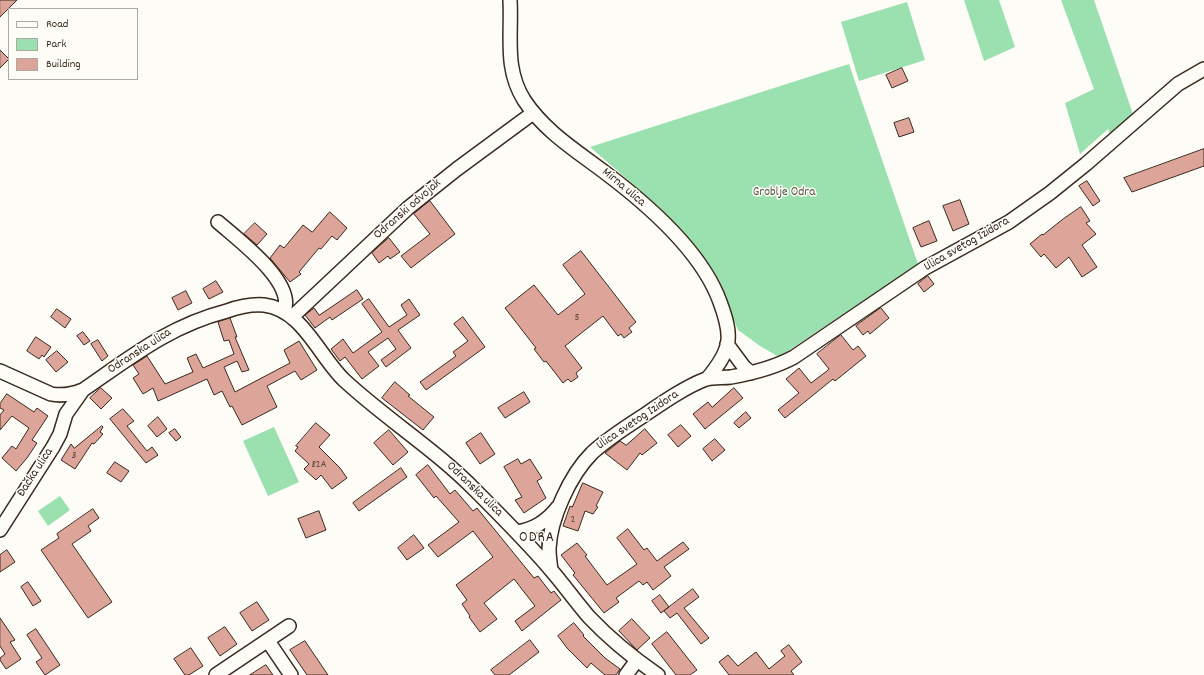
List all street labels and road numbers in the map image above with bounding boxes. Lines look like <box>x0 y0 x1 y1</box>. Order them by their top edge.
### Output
street label: Mirna ulica <box>598 165 648 211</box>
street label: Odranski odvojak <box>371 176 445 244</box>
street label: Ulica svetog Izidora <box>922 214 1012 276</box>
street label: Odranska ulica <box>105 326 175 378</box>
street label: Ulica svetog Izidora <box>594 388 682 454</box>
street label: Đačka ulica <box>14 446 58 500</box>
street label: Odranska ulica <box>442 459 506 521</box>

